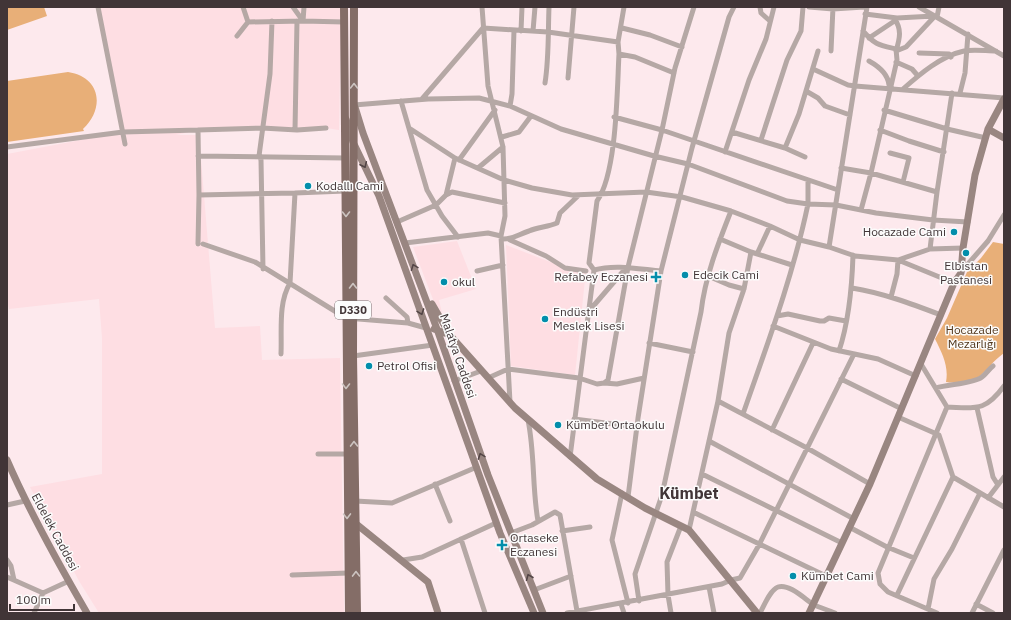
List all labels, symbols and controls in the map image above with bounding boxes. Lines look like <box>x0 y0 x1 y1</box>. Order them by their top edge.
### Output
one-way arrow <box>350 83 358 89</box>
one-way arrow <box>359 160 367 168</box>
place label: Kodallı Cami <box>316 178 383 193</box>
marker: Kodallı Cami <box>303 181 313 191</box>
one-way arrow <box>341 211 350 217</box>
place label: Hocazade Cami <box>863 224 946 239</box>
marker: Hocazade Cami <box>949 227 959 237</box>
marker: Elbistan Pastanesi <box>961 248 971 258</box>
place label: Elbistan Pastanesi <box>940 258 992 287</box>
one-way arrow <box>411 264 419 271</box>
place label: Edecik Cami <box>693 267 759 282</box>
place label: Refabey Eczanesi <box>554 269 648 284</box>
marker: Edecik Cami <box>680 270 690 280</box>
marker: Refabey Eczanesi <box>651 272 661 282</box>
place label: okul <box>452 274 475 289</box>
marker: okul <box>439 277 449 287</box>
one-way arrow <box>349 283 357 289</box>
road number: D330 <box>335 301 371 319</box>
place label: Endüstri Meslek Lisesi <box>553 304 624 333</box>
one-way arrow <box>416 308 424 315</box>
street label: Malatya Caddesi <box>437 312 480 400</box>
marker: Endüstri Meslek Lisesi <box>540 314 550 324</box>
park label: Hocazade Mezarlığı <box>945 322 999 351</box>
place label: Petrol Ofisi <box>377 358 436 373</box>
marker: Petrol Ofisi <box>364 361 374 371</box>
one-way arrow <box>342 383 350 389</box>
place label: Kümbet Ortaokulu <box>566 417 665 432</box>
marker: Kümbet Ortaokulu <box>553 420 563 430</box>
one-way arrow <box>350 441 358 447</box>
one-way arrow <box>478 452 486 459</box>
district label: Kümbet <box>659 483 719 503</box>
street label: Eldelek Caddesi <box>29 490 82 573</box>
one-way arrow <box>343 513 351 519</box>
place label: Ortaseke Eczanesi <box>510 530 559 559</box>
marker: Ortaseke Eczanesi <box>497 540 507 550</box>
place label: Kümbet Cami <box>801 568 874 583</box>
one-way arrow <box>352 571 360 577</box>
marker: Kümbet Cami <box>788 571 798 581</box>
one-way arrow <box>525 573 533 580</box>
scale bar <box>10 586 74 612</box>
text: 100 m <box>16 592 51 607</box>

